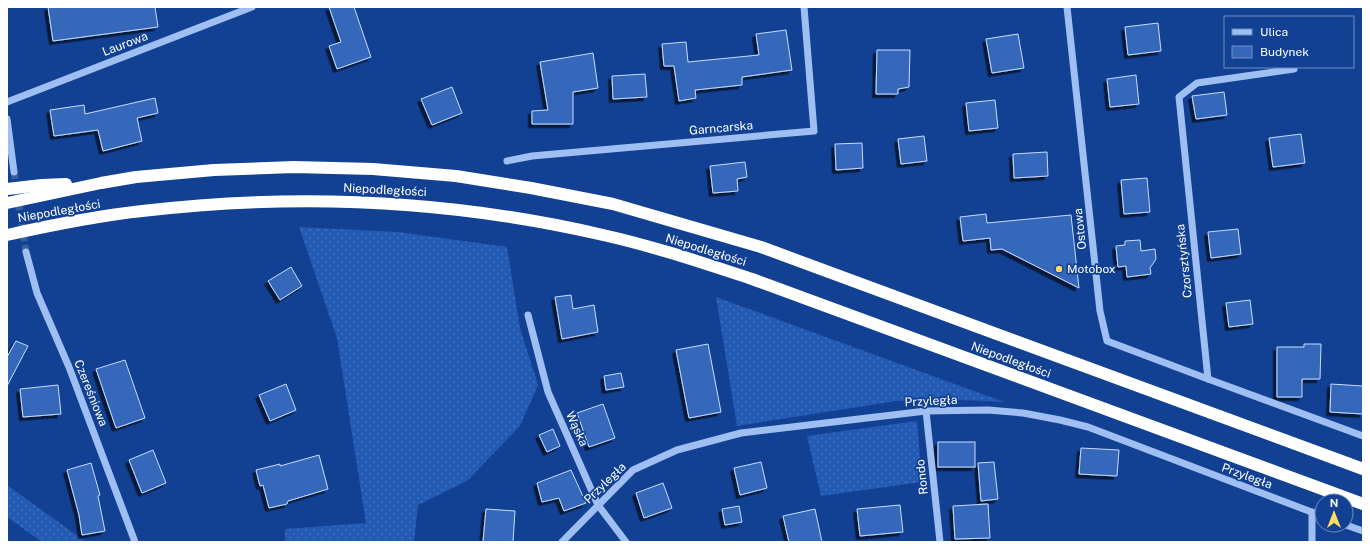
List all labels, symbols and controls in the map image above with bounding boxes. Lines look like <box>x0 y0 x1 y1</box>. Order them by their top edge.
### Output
legend <box>1224 16 1354 68</box>
text: Ulica <box>1260 25 1288 39</box>
street label: Laurowa <box>100 29 150 59</box>
text: Budynek <box>1260 45 1309 59</box>
street label: Garncarska <box>688 118 754 138</box>
street label: Niepodległości <box>343 181 427 199</box>
street label: Niepodległości <box>17 197 101 225</box>
street label: Ostowa <box>1071 208 1089 250</box>
street label: Czorsztyńska <box>1173 223 1195 299</box>
street label: Niepodległości <box>664 231 748 269</box>
place label: Motobox <box>1067 262 1116 276</box>
marker: Motobox <box>1054 264 1064 274</box>
street label: Niepodległości <box>969 339 1053 381</box>
street label: Czereśniowa <box>71 358 111 428</box>
street label: Przyległa <box>904 393 958 409</box>
street label: Wąska <box>563 409 591 449</box>
street label: Rondo <box>913 458 931 495</box>
street label: Przyległa <box>581 460 629 506</box>
street label: Przyległa <box>1220 460 1274 492</box>
north arrow <box>1314 493 1354 533</box>
text: N <box>1330 497 1338 509</box>

